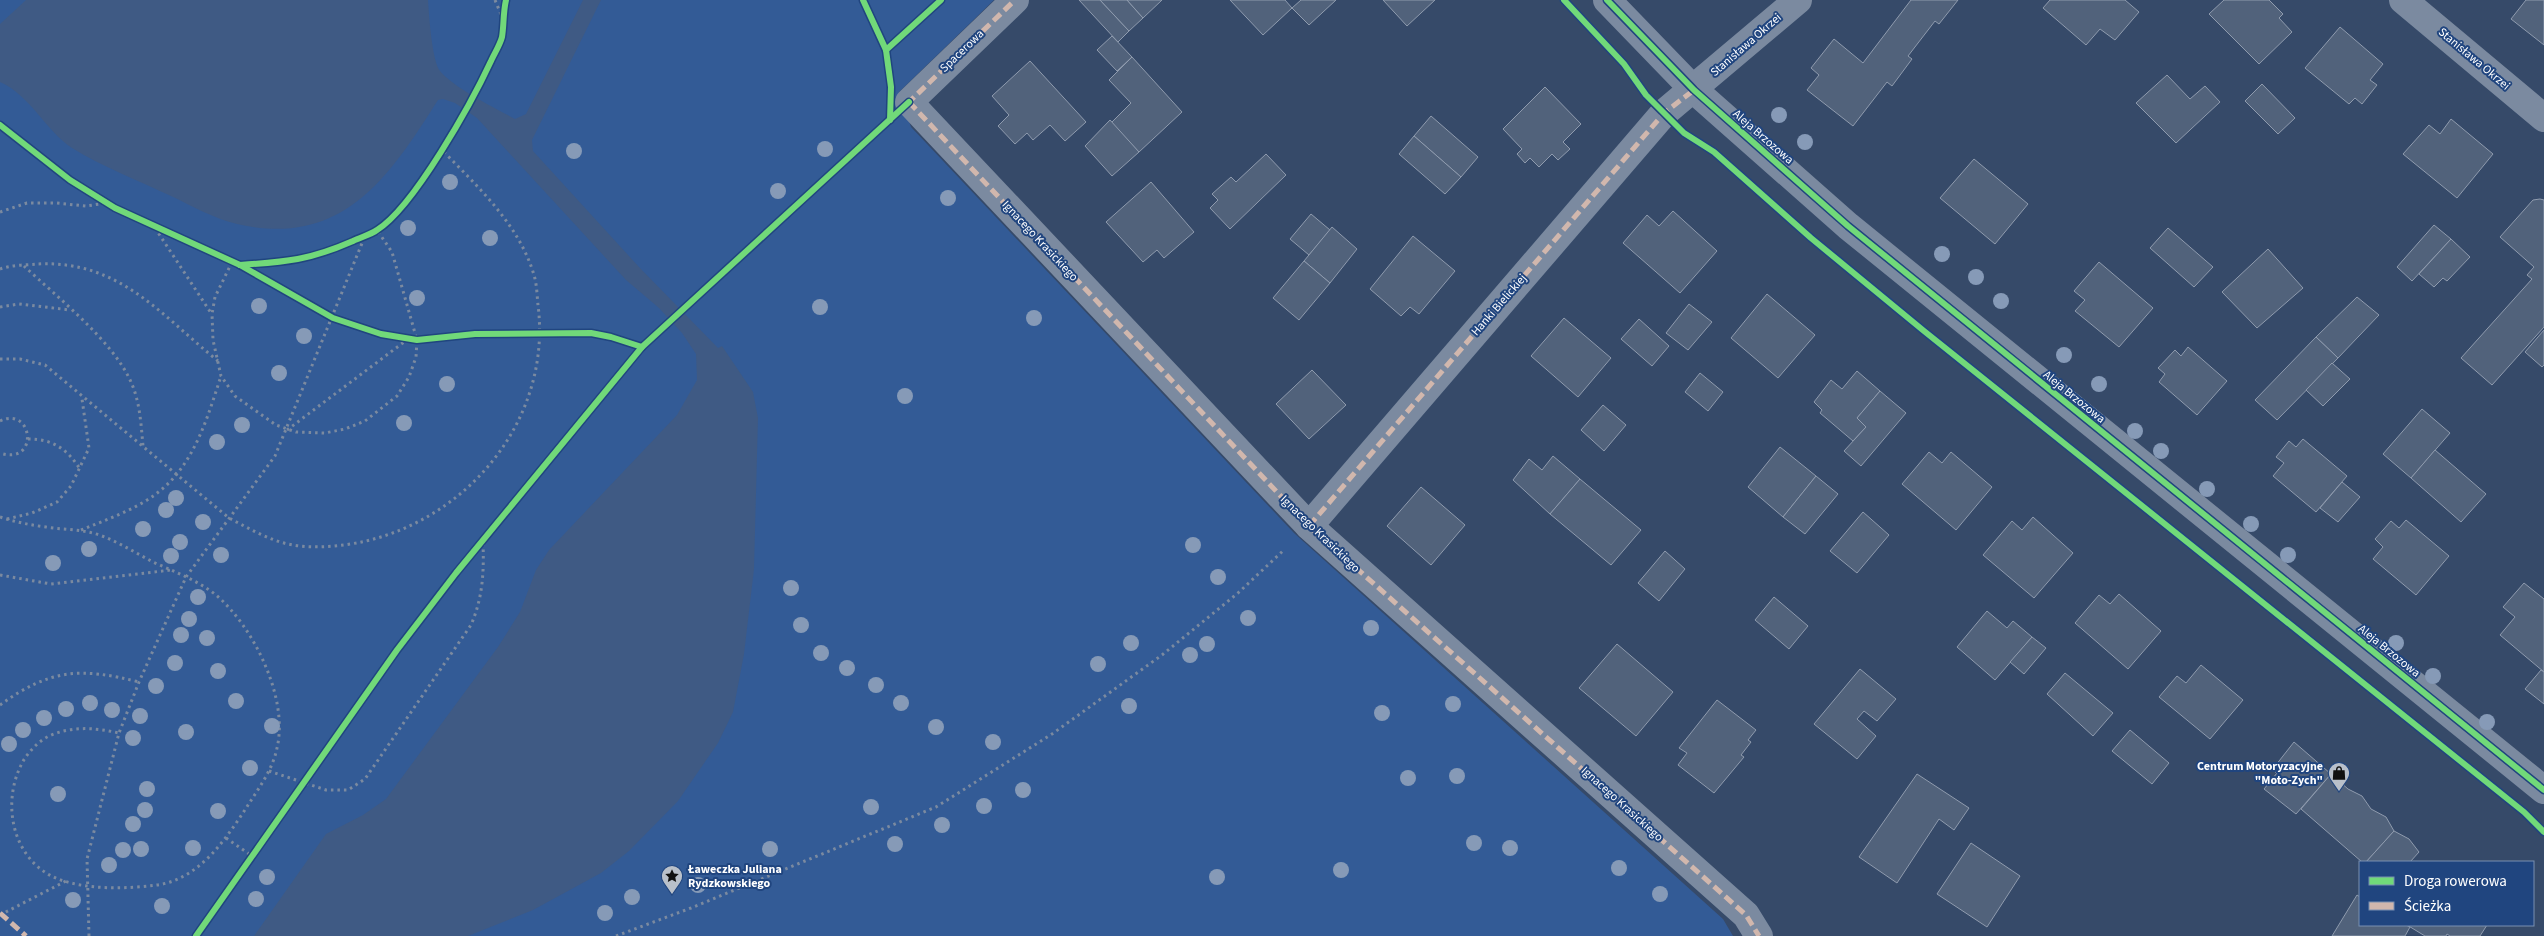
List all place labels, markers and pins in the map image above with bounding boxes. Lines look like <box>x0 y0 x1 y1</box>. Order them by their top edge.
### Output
place label: Centrum Motoryzacyjne "Moto-Zych" <box>2197 758 2323 789</box>
shop icon: Centrum Motoryzacyjne "Moto-Zych" <box>2327 761 2351 792</box>
place label: Ławeczka Juliana Rydzkowskiego <box>687 861 782 892</box>
place icon: Ławeczka Juliana Rydzkowskiego <box>660 864 684 895</box>

